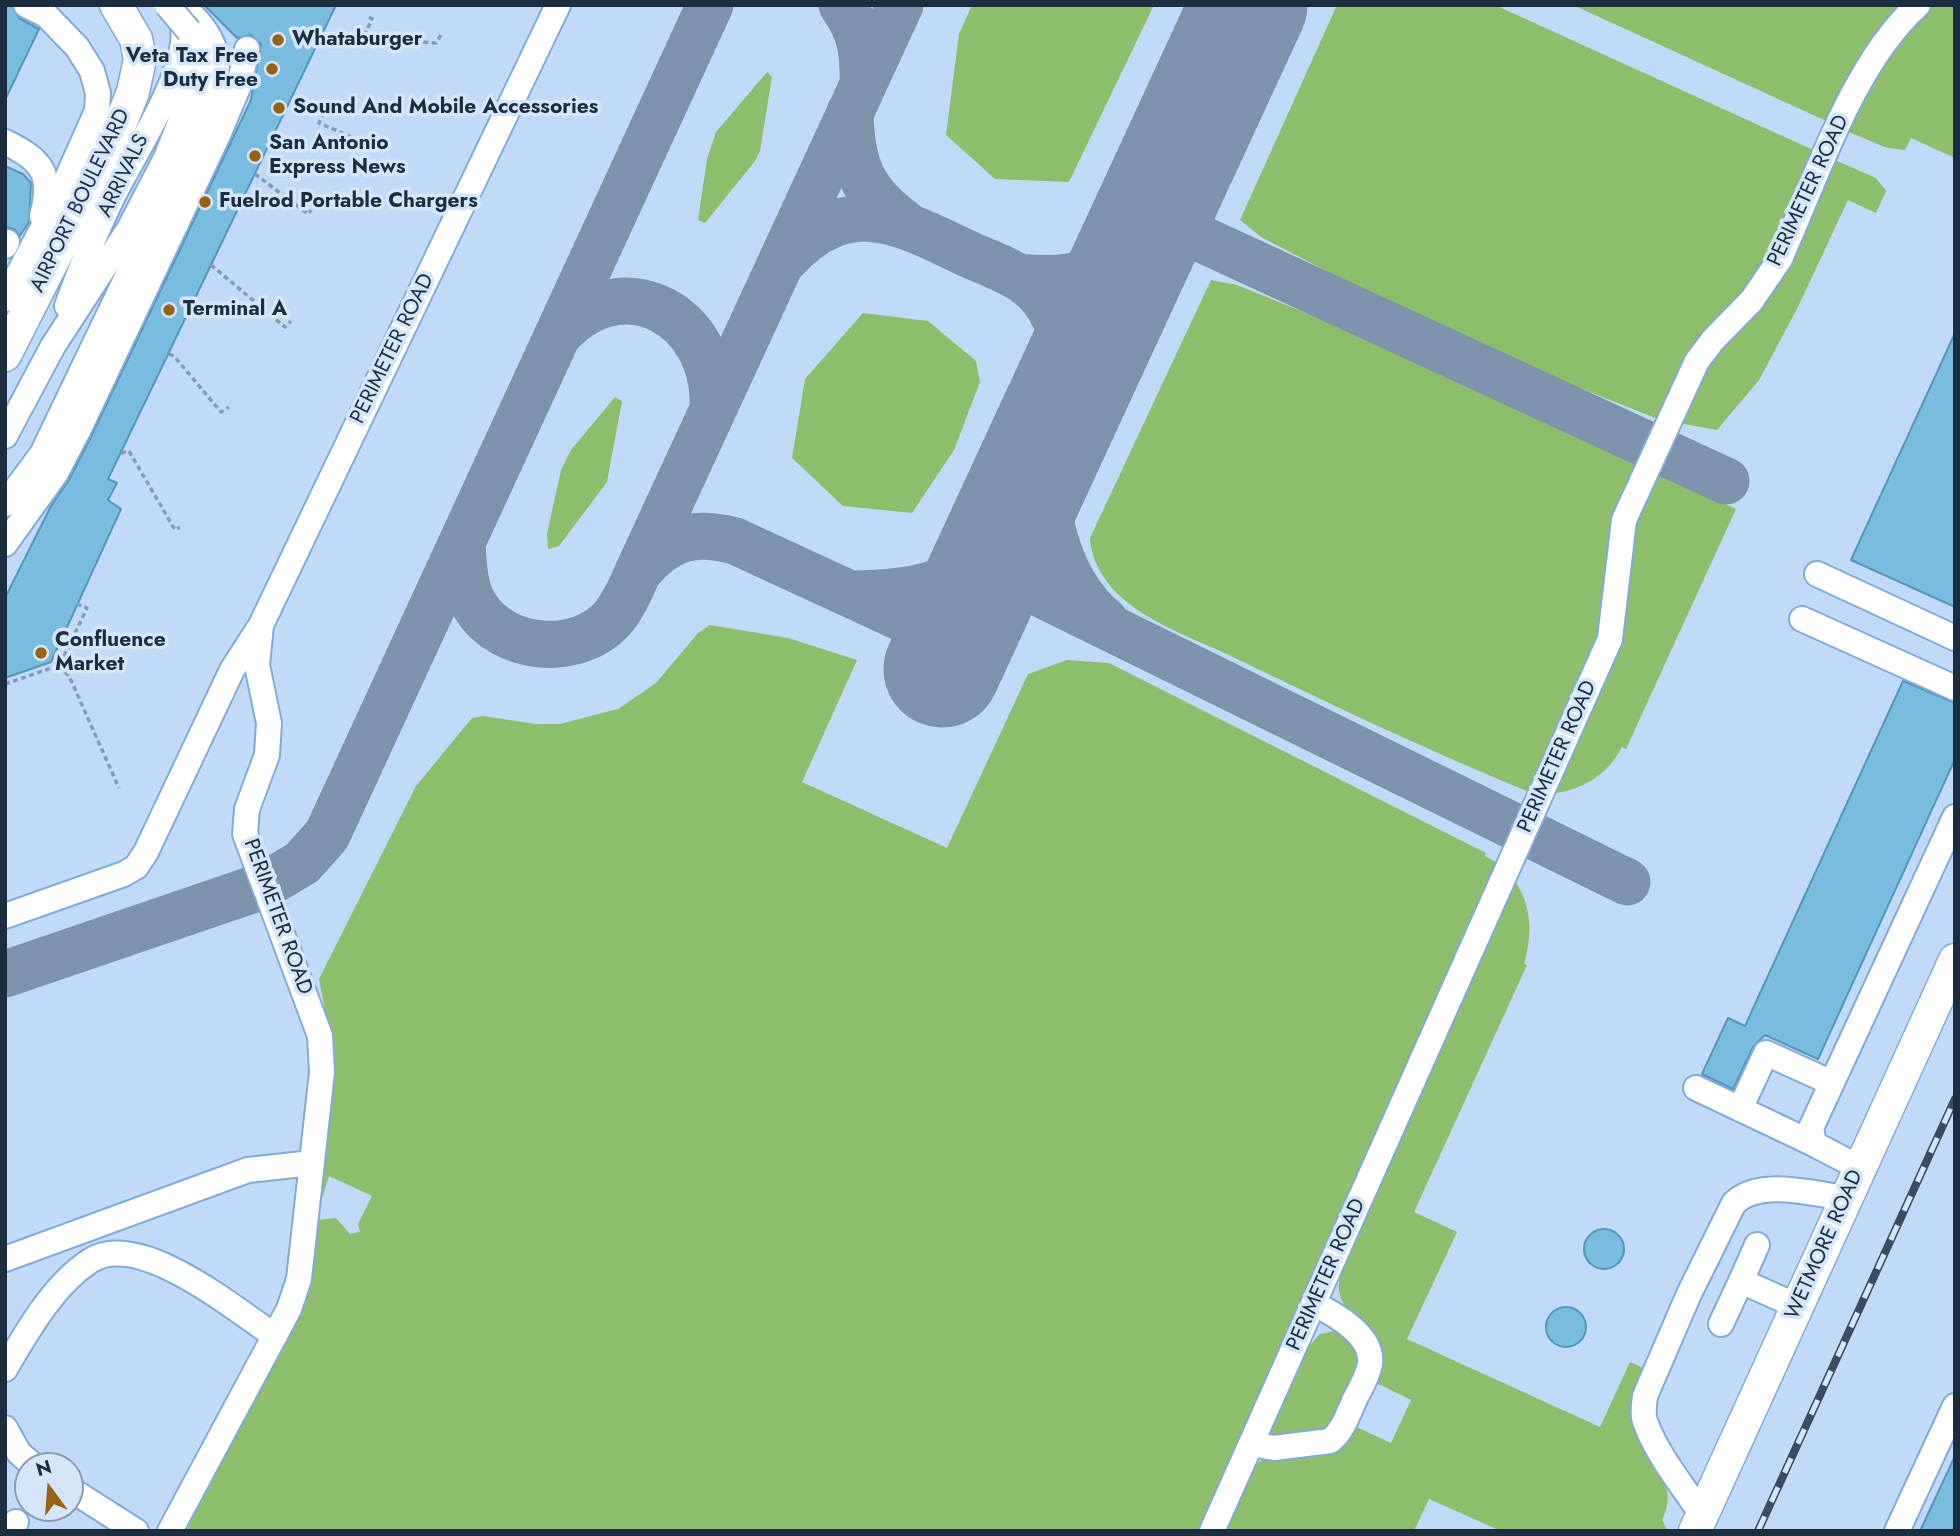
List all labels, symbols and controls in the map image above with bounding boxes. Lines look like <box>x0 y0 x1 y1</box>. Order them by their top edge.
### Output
place label: Whataburger <box>292 27 422 53</box>
marker: Whataburger <box>270 32 286 48</box>
place label: Veta Tax Free Duty Free <box>126 44 258 94</box>
marker: Veta Tax Free Duty Free <box>264 61 280 77</box>
place label: Sound And Mobile Accessories <box>293 95 598 121</box>
marker: Sound And Mobile Accessories <box>271 100 287 116</box>
street label: AIRPORT BOULEVARD <box>26 105 136 297</box>
street label: PERIMETER ROAD <box>1763 111 1855 271</box>
street label: ARRIVALS <box>93 130 155 222</box>
place label: San Antonio Express News <box>269 131 406 181</box>
marker: San Antonio Express News <box>247 148 263 164</box>
place label: Fuelrod Portable Chargers <box>219 189 478 215</box>
marker: Fuelrod Portable Chargers <box>197 194 213 210</box>
street label: PERIMETER ROAD <box>346 270 440 428</box>
place label: Terminal A <box>183 297 287 323</box>
marker: Terminal A <box>161 302 177 318</box>
place label: Confluence Market <box>55 628 166 678</box>
marker: Confluence Market <box>33 645 49 661</box>
street label: PERIMETER ROAD <box>1513 677 1603 837</box>
street label: PERIMETER ROAD <box>237 836 317 998</box>
street label: WETMORE ROAD <box>1781 1166 1869 1324</box>
street label: PERIMETER ROAD <box>1282 1195 1372 1355</box>
north arrow <box>14 1452 84 1522</box>
text: N <box>33 1453 55 1483</box>

